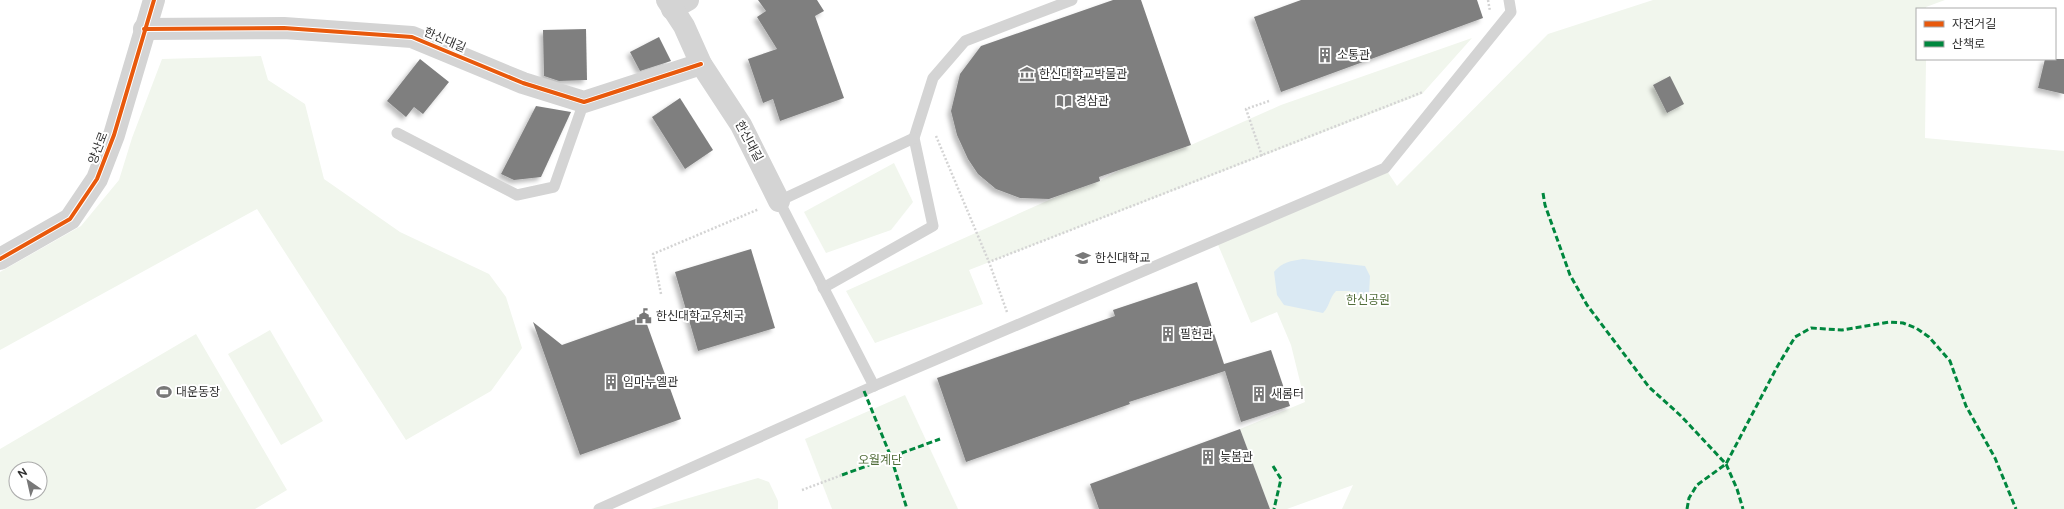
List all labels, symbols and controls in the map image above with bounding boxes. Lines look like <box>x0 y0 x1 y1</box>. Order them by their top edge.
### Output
legend <box>1916 8 2056 60</box>
text: 자전거길 <box>1952 17 1996 31</box>
street label: 한신대길 <box>422 25 468 55</box>
text: 산책로 <box>1952 37 1985 51</box>
building icon: 소통관 <box>1316 46 1334 64</box>
place label: 소통관 <box>1337 48 1370 62</box>
museum icon: 한신대학교박물관 <box>1018 65 1036 83</box>
place label: 한신대학교박물관 <box>1039 67 1127 81</box>
library icon: 경삼관 <box>1055 92 1073 110</box>
place label: 경삼관 <box>1076 94 1109 108</box>
street label: 한신대길 <box>732 118 766 164</box>
street label: 양산로 <box>86 130 110 166</box>
school or university icon: 한신대학교 <box>1074 249 1092 267</box>
place label: 한신대학교 <box>1095 251 1150 265</box>
park label: 한신공원 <box>1346 293 1390 307</box>
public building icon: 한신대학교우체국 <box>635 307 653 325</box>
place label: 한신대학교우체국 <box>656 309 744 323</box>
building icon: 필헌관 <box>1159 325 1177 343</box>
place label: 필헌관 <box>1180 327 1213 341</box>
building icon: 임마누엘관 <box>602 373 620 391</box>
place label: 임마누엘관 <box>623 375 678 389</box>
sports icon: 대운동장 <box>155 383 173 401</box>
place label: 대운동장 <box>176 385 220 399</box>
building icon: 새롬터 <box>1250 385 1268 403</box>
place label: 새롬터 <box>1271 387 1304 401</box>
building icon: 늦봄관 <box>1199 448 1217 466</box>
place label: 늦봄관 <box>1220 450 1253 464</box>
park label: 오월계단 <box>858 453 902 467</box>
north arrow <box>8 461 48 501</box>
text: N <box>16 465 30 481</box>

